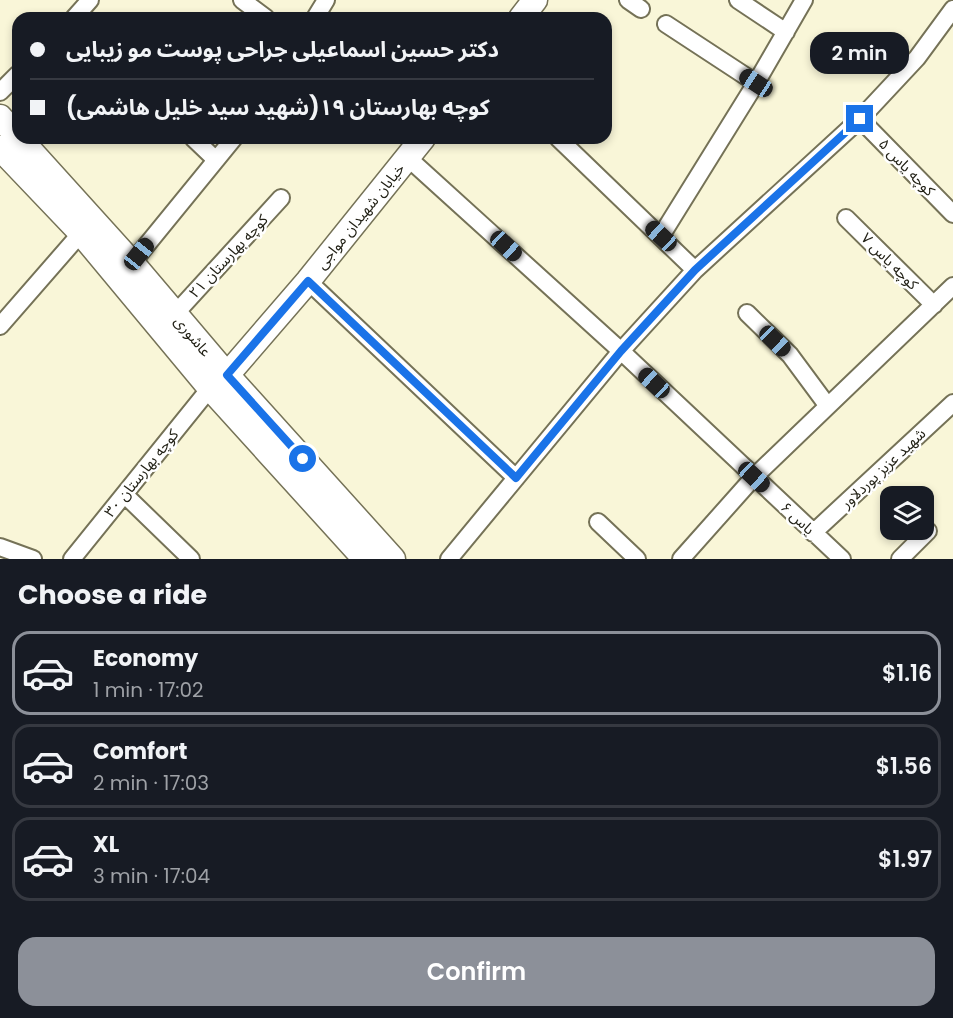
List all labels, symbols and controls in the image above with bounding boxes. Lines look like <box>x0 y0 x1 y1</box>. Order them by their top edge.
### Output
callout: 2 min <box>810 32 910 74</box>
text: دکتر حسین اسماعیلی جراحی پوست مو زیبایی <box>66 34 499 65</box>
text: 2 min <box>832 39 887 67</box>
car <box>736 66 776 100</box>
text: کوچه بهارستان ۱۹(شهید سید خلیل هاشمی) <box>66 92 490 123</box>
route end <box>846 105 873 132</box>
street label: کوچه یاس ۵ <box>874 133 940 201</box>
street label: خیابان شهیدان مواجی <box>311 158 409 273</box>
street label: کوچه بهارستان ۲۱ <box>184 209 273 303</box>
car <box>642 217 680 255</box>
car <box>487 227 525 265</box>
street label: کوچه یاس ۷ <box>857 228 924 295</box>
car <box>121 234 157 274</box>
street label: عاشوری <box>170 311 217 361</box>
car <box>756 322 794 360</box>
car <box>635 364 673 402</box>
street label: شهید عزیز پوردلاور <box>835 423 930 514</box>
street label: کوچه بهارستان ۳۰ <box>99 424 184 521</box>
route start <box>289 445 316 472</box>
car <box>735 458 773 496</box>
map controls <box>880 486 934 540</box>
button: layers <box>880 486 934 540</box>
street label: یاس ۶ <box>776 497 820 539</box>
text: Choose a ride <box>18 576 207 613</box>
text: Economy <box>93 643 198 674</box>
icon: car <box>21 646 75 700</box>
text: $1.16 <box>882 658 932 689</box>
text: 1 min · 17:02 <box>93 676 204 704</box>
text: Comfort <box>93 736 187 767</box>
icon: car <box>21 739 75 793</box>
text: $1.56 <box>876 751 932 782</box>
text: 2 min · 17:03 <box>93 769 209 797</box>
text: XL <box>93 829 119 860</box>
icon: car <box>21 832 75 886</box>
text: $1.97 <box>878 844 932 875</box>
text: 3 min · 17:04 <box>93 862 210 890</box>
button: Confirm <box>18 937 935 1006</box>

